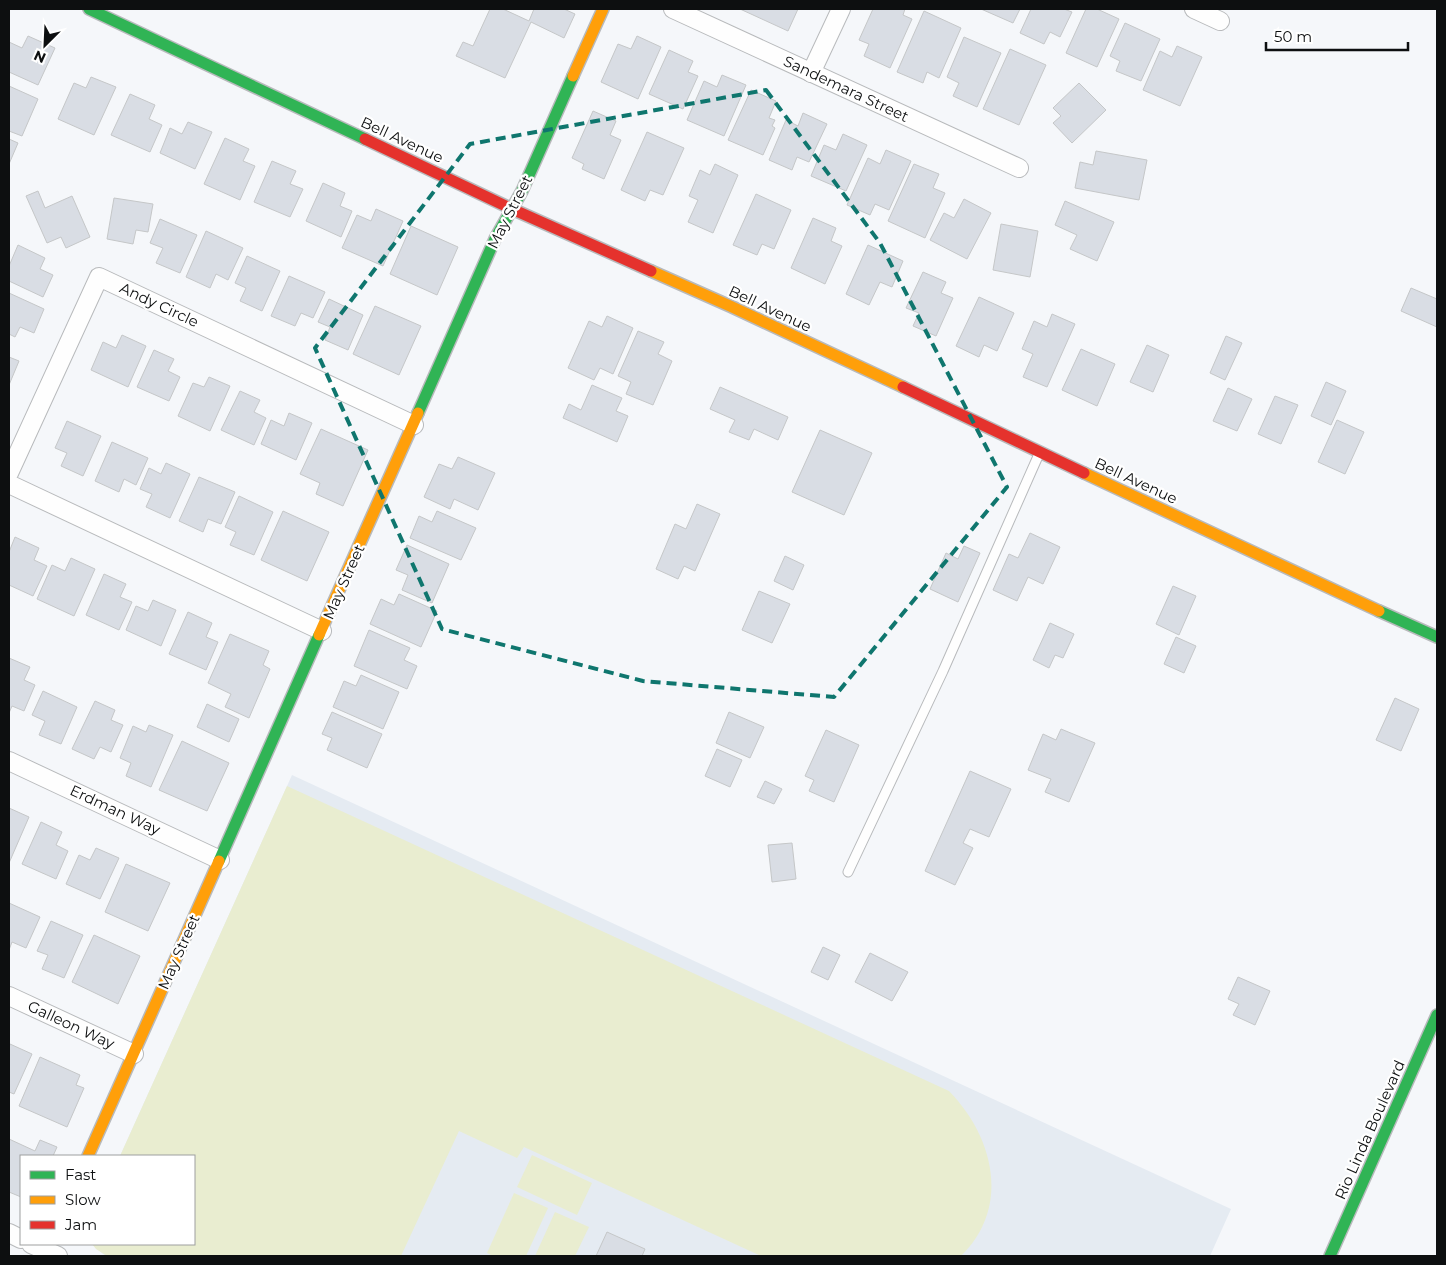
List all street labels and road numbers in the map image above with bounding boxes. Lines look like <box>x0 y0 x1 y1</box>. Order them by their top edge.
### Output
street label: Sandemara Street <box>781 51 912 126</box>
street label: Bell Avenue <box>358 112 447 167</box>
street label: May Street <box>483 172 536 252</box>
street label: Andy Circle <box>117 278 202 331</box>
street label: Bell Avenue <box>726 281 815 336</box>
street label: Bell Avenue <box>1092 453 1181 508</box>
street label: May Street <box>319 541 369 622</box>
street label: Erdman Way <box>67 780 164 839</box>
street label: May Street <box>154 911 204 992</box>
street label: Galleon Way <box>25 996 118 1053</box>
street label: Rio Linda Boulevard <box>1330 1057 1409 1202</box>

